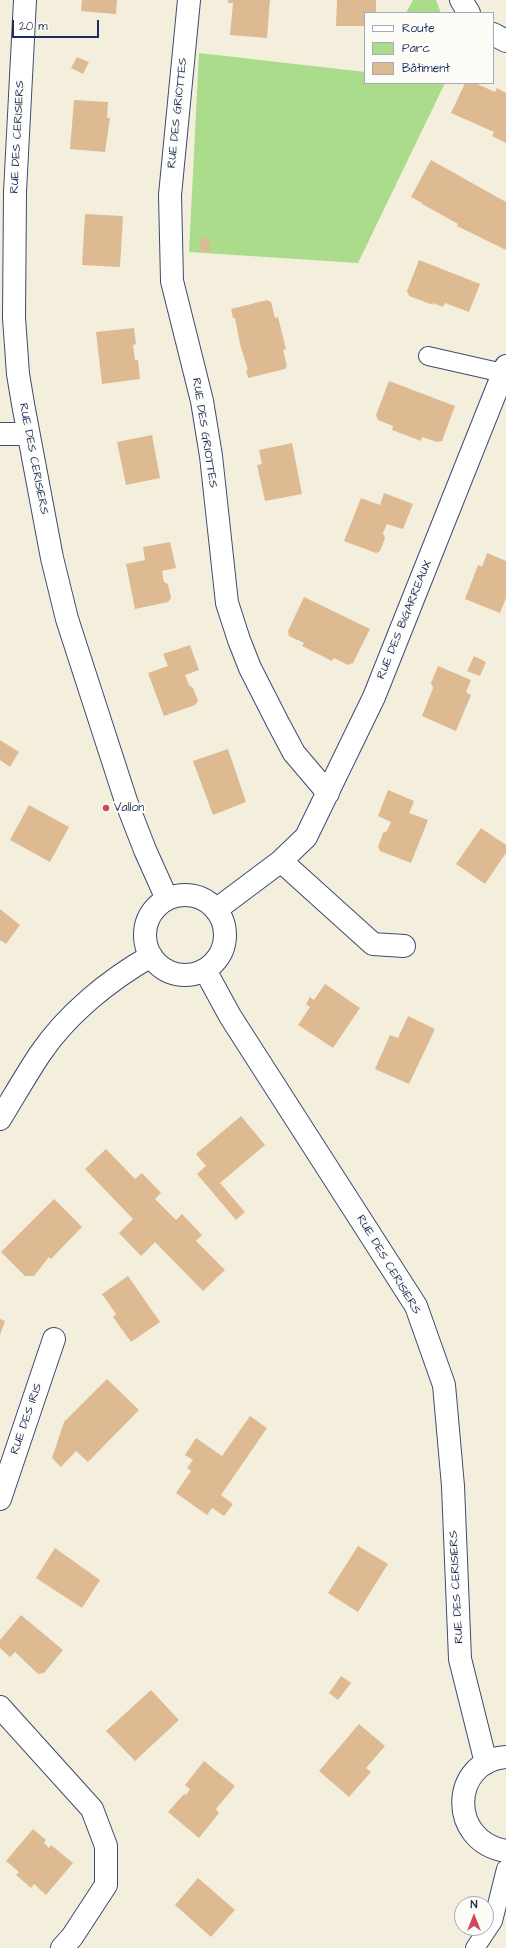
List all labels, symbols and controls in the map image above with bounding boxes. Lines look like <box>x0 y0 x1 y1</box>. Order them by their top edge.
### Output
scale bar <box>14 12 101 38</box>
legend <box>364 12 494 84</box>
text: 20 m <box>19 18 48 35</box>
text: Route <box>402 20 435 37</box>
text: Parc <box>402 40 430 57</box>
street label: RUE DES GRIOTTES <box>165 57 191 169</box>
text: Bâtiment <box>402 60 450 77</box>
street label: RUE DES CERISIERS <box>8 80 28 194</box>
street label: RUE DES GRIOTTES <box>188 377 220 489</box>
street label: RUE DES CERISIERS <box>15 402 51 516</box>
street label: RUE DES BIGARREAUX <box>375 559 435 681</box>
place label: Vallon <box>114 801 144 815</box>
marker: Vallon <box>101 803 111 813</box>
street label: RUE DES CERISIERS <box>353 1213 423 1317</box>
street label: RUE DES IRIS <box>8 1381 46 1457</box>
street label: RUE DES CERISIERS <box>447 1530 467 1644</box>
north arrow <box>454 1896 494 1936</box>
text: N <box>471 1897 477 1912</box>

